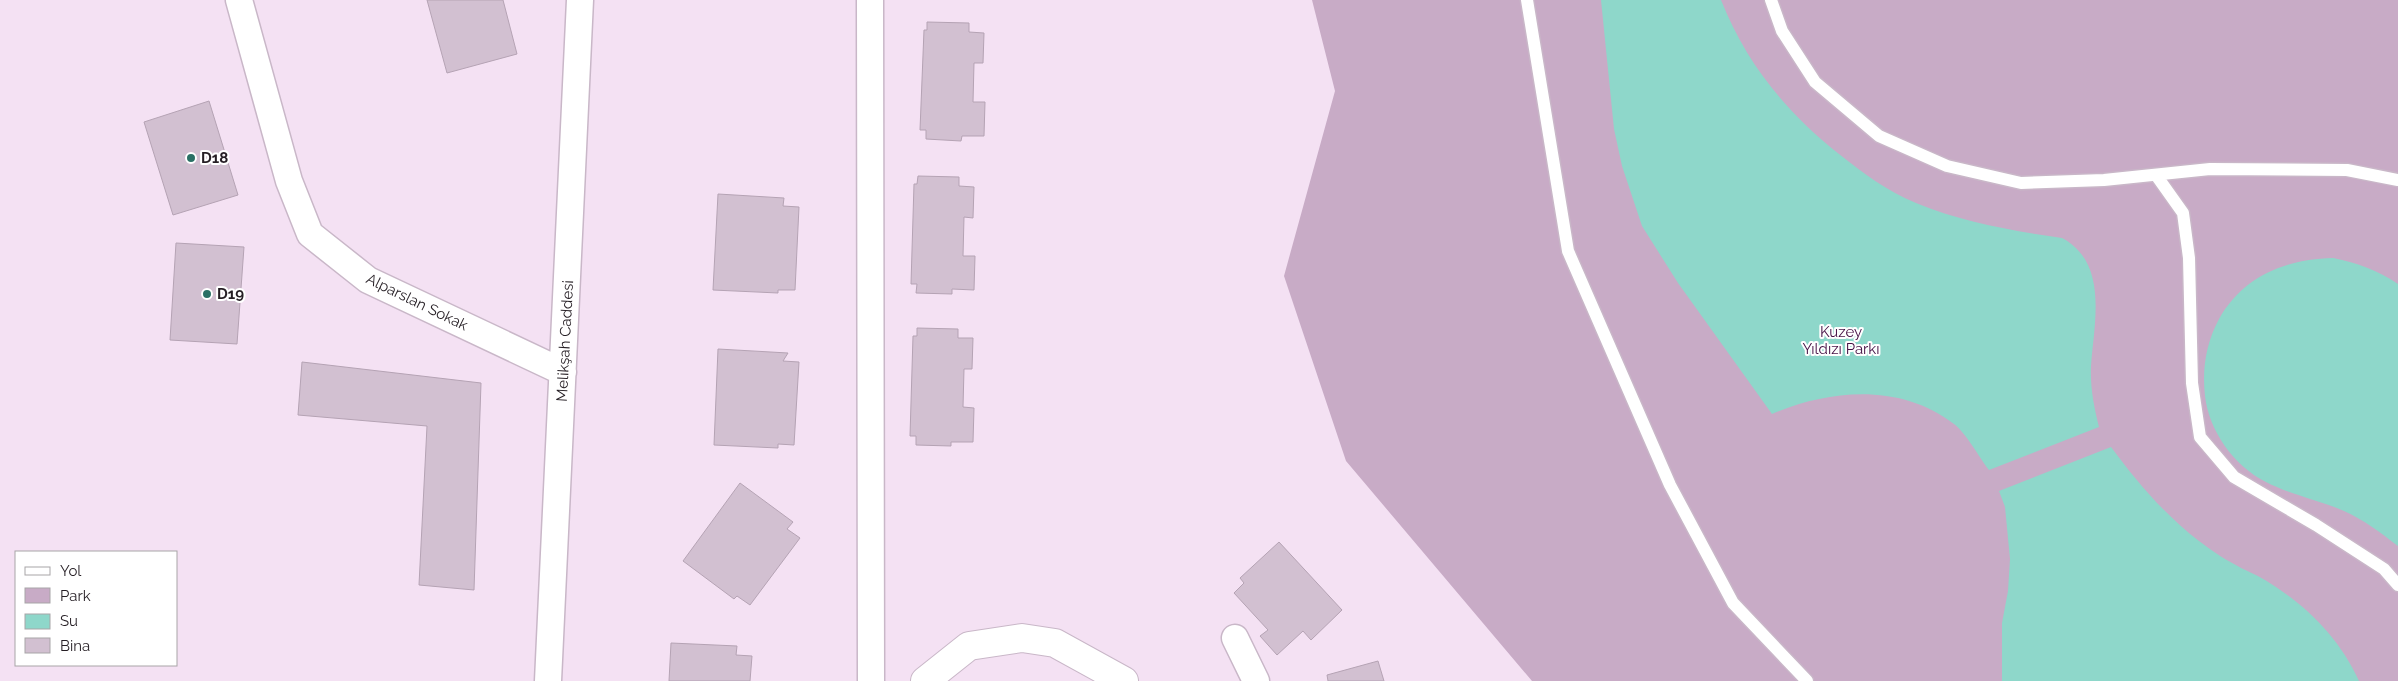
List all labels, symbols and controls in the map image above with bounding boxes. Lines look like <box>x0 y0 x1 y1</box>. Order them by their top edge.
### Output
place label: D18 <box>201 149 228 167</box>
marker: D18 <box>185 152 197 164</box>
street label: Alparslan Sokak <box>363 270 471 334</box>
street label: Melikşah Caddesi <box>553 280 577 402</box>
place label: D19 <box>217 285 244 303</box>
marker: D19 <box>201 288 213 300</box>
park label: Kuzey Yıldızı Parkı <box>1802 323 1880 358</box>
legend <box>15 551 178 666</box>
text: Yol <box>60 562 82 580</box>
text: Park <box>60 587 91 605</box>
text: Su <box>60 612 78 630</box>
text: Bina <box>60 637 90 655</box>

